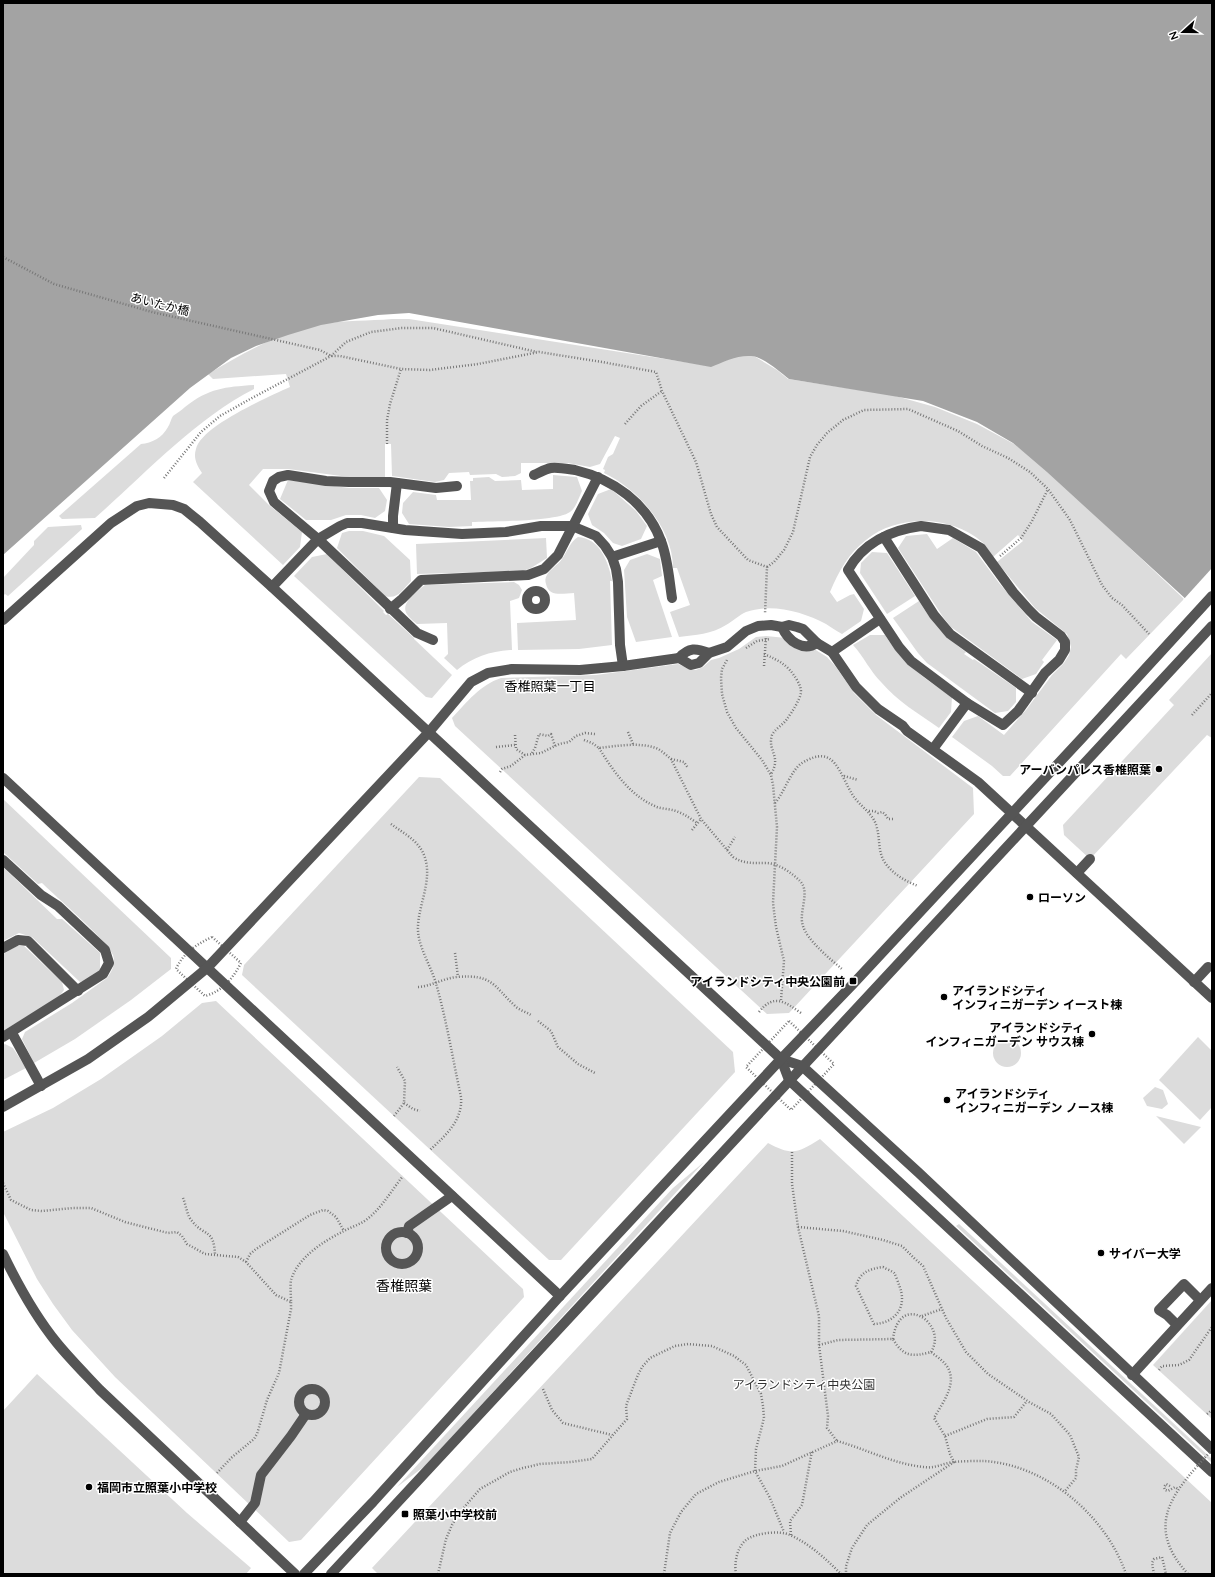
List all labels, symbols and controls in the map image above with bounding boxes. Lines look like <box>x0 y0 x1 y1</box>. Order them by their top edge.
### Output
north arrow <box>1163 12 1203 52</box>
text: N <box>1166 29 1182 42</box>
street label: あいたか橋 <box>129 289 191 319</box>
district label: 香椎照葉一丁目 <box>504 678 596 694</box>
place label: アーバンパレス香椎照葉 <box>1019 762 1151 777</box>
marker: アーバンパレス香椎照葉 <box>1154 764 1164 774</box>
place label: ローソン <box>1038 890 1086 905</box>
marker: ローソン <box>1025 892 1035 902</box>
place label: アイランドシティ中央公園前 <box>690 974 845 989</box>
marker: アイランドシティ中央公園前 <box>848 976 858 986</box>
place label: アイランドシティ インフィニガーデン イースト棟 <box>952 983 1122 1012</box>
marker: アイランドシティ インフィニガーデン イースト棟 <box>939 992 949 1002</box>
place label: アイランドシティ インフィニガーデン サウス棟 <box>925 1020 1084 1049</box>
marker: アイランドシティ インフィニガーデン サウス棟 <box>1087 1029 1097 1039</box>
place label: アイランドシティ インフィニガーデン ノース棟 <box>955 1086 1113 1115</box>
marker: アイランドシティ インフィニガーデン ノース棟 <box>942 1095 952 1105</box>
place label: サイバー大学 <box>1109 1246 1181 1261</box>
marker: サイバー大学 <box>1096 1248 1106 1258</box>
district label: 香椎照葉 <box>376 1277 432 1295</box>
park label: アイランドシティ中央公園 <box>733 1377 875 1392</box>
place label: 福岡市立照葉小中学校 <box>97 1480 217 1495</box>
marker: 福岡市立照葉小中学校 <box>84 1482 94 1492</box>
place label: 照葉小中学校前 <box>413 1507 497 1522</box>
marker: 照葉小中学校前 <box>400 1509 410 1519</box>

